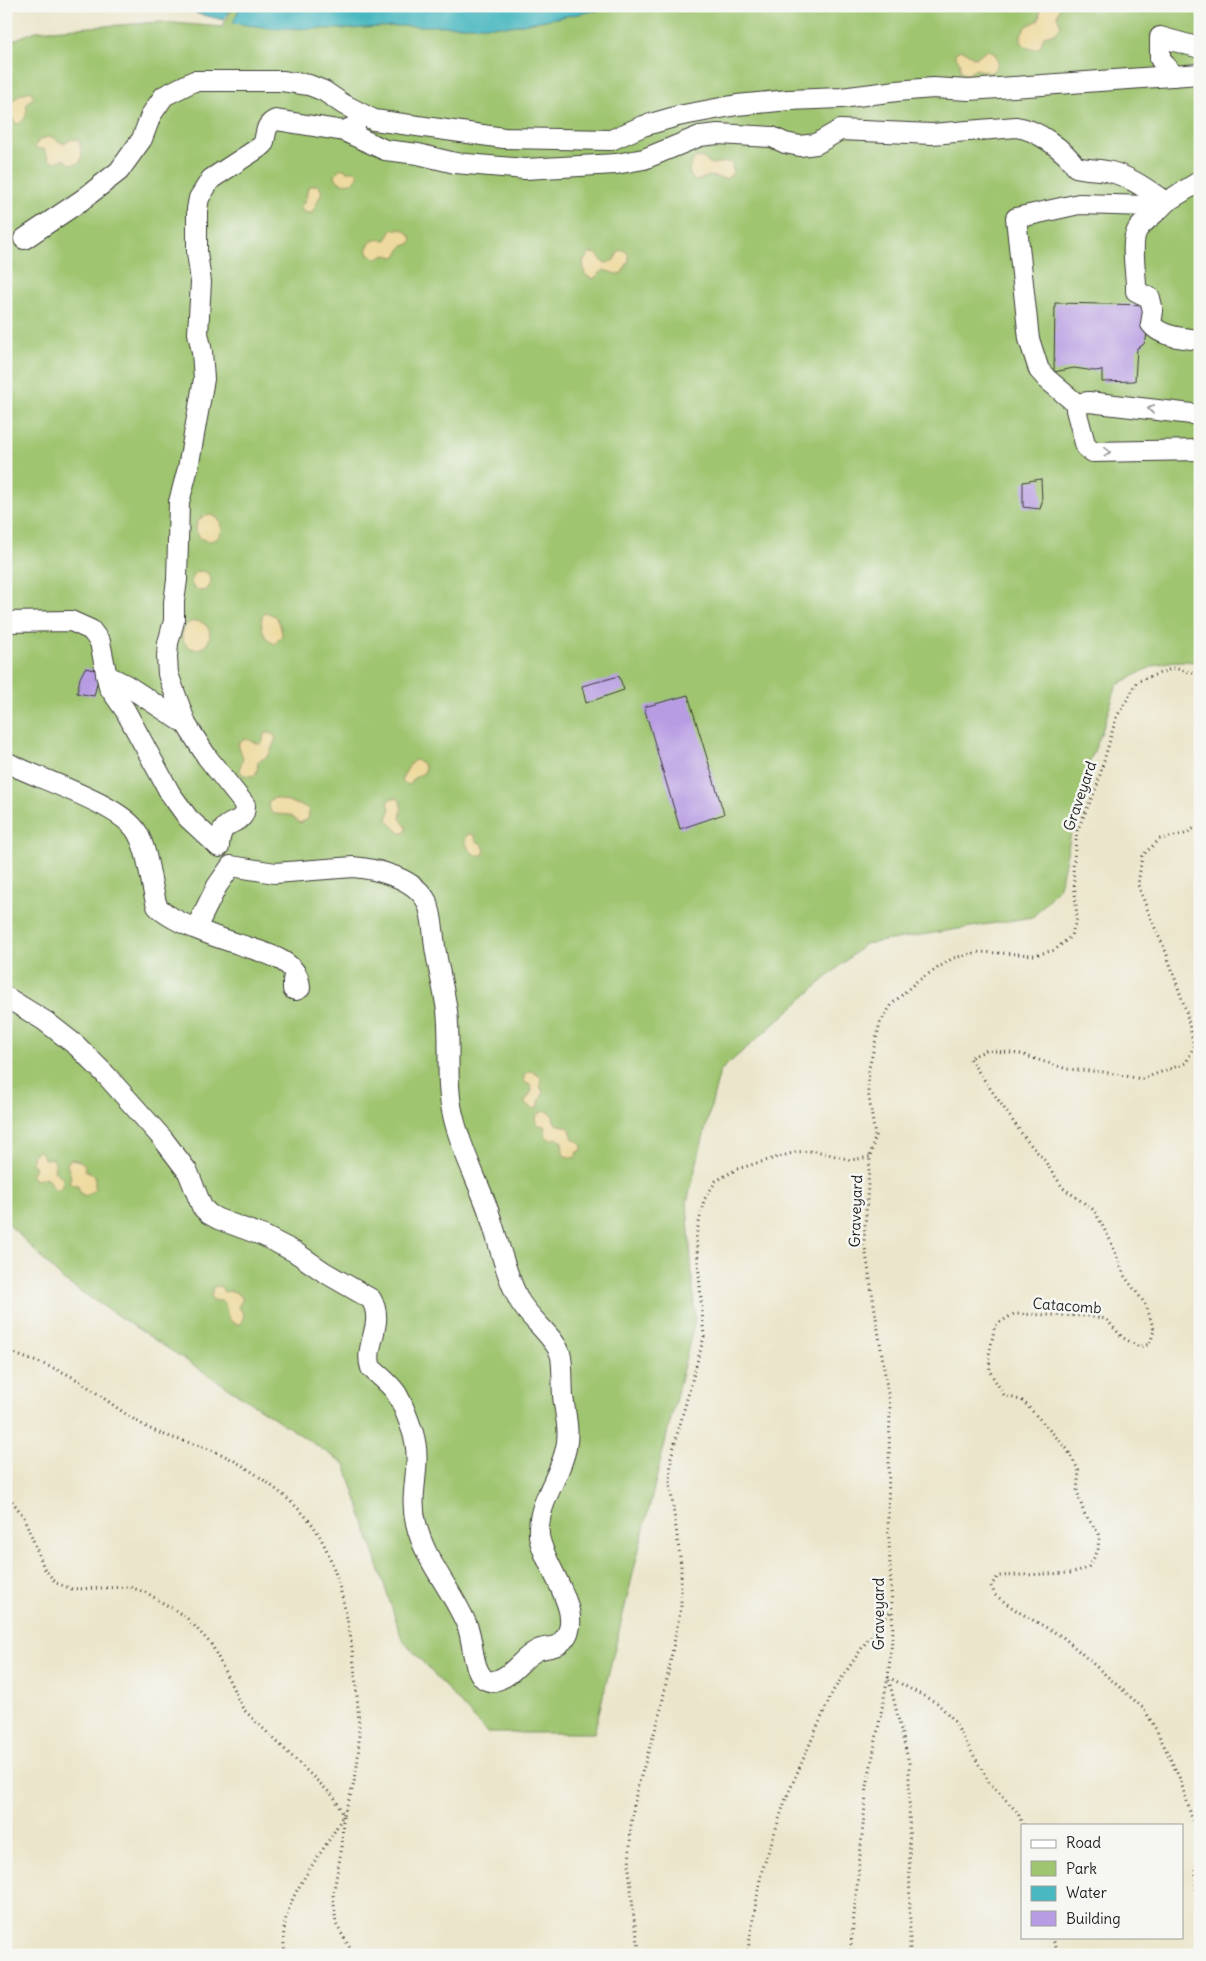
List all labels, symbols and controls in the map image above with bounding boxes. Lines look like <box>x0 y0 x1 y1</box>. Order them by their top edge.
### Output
one-way arrow <box>1147 404 1155 415</box>
one-way arrow <box>1104 447 1111 457</box>
street label: Graveyard <box>1059 758 1100 833</box>
street label: Graveyard <box>845 1174 866 1248</box>
street label: Catacomb <box>1032 1294 1102 1317</box>
street label: Graveyard <box>869 1578 888 1650</box>
legend <box>1021 1824 1184 1938</box>
text: Road <box>1066 1833 1101 1852</box>
text: Park <box>1066 1859 1097 1878</box>
text: Water <box>1066 1883 1107 1902</box>
text: Building <box>1066 1909 1121 1928</box>

